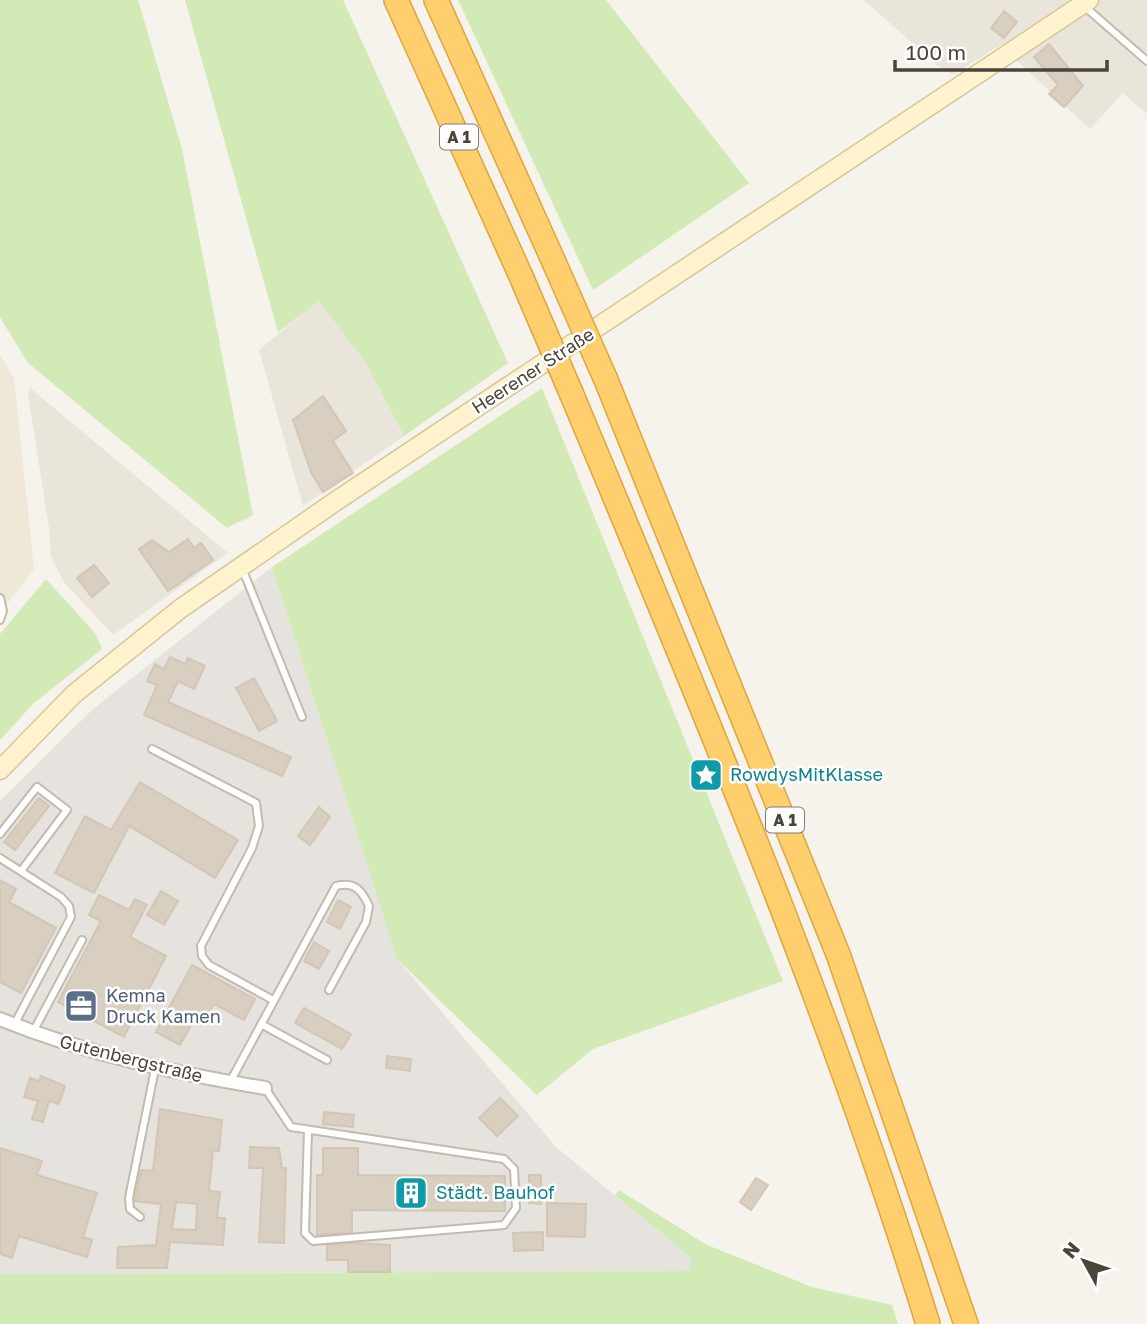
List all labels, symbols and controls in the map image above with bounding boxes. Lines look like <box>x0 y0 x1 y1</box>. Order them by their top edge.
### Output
scale bar <box>895 28 1107 72</box>
text: 100 m <box>906 39 966 65</box>
road number: A 1 <box>440 125 478 150</box>
street label: Heerener Straße <box>467 323 598 418</box>
place icon: RowdysMitKlasse <box>687 756 725 794</box>
place label: RowdysMitKlasse <box>730 763 883 785</box>
road number: A 1 <box>766 807 804 832</box>
place label: Kemna Druck Kamen <box>106 984 221 1027</box>
office icon: Kemna Druck Kamen <box>62 987 100 1025</box>
street label: Gutenbergstraße <box>58 1030 205 1086</box>
building icon: Städt. Bauhof <box>392 1174 430 1212</box>
place label: Städt. Bauhof <box>436 1181 555 1203</box>
north arrow <box>1049 1226 1119 1296</box>
text: N <box>1057 1237 1084 1263</box>

